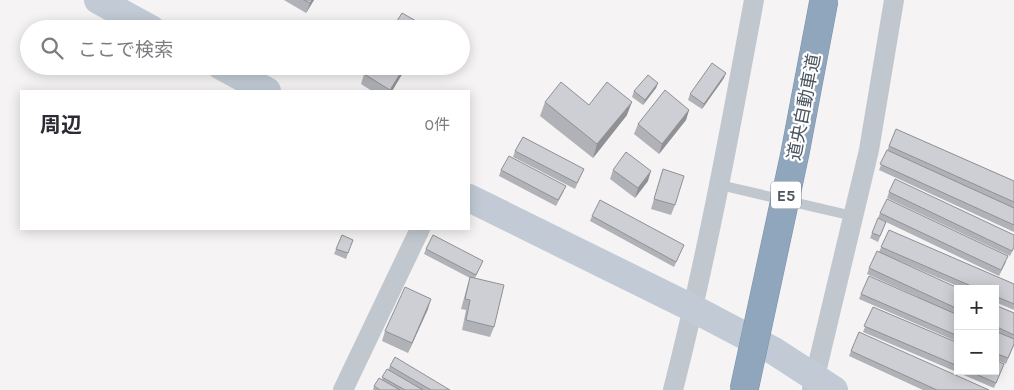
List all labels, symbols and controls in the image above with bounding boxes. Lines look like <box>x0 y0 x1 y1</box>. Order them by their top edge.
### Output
search box <box>20 20 470 75</box>
icon: search <box>38 34 66 62</box>
text: ここで検索 <box>78 39 173 61</box>
street label: 道央自動車道 <box>783 52 825 162</box>
text: 周辺 <box>40 113 82 137</box>
text: 0件 <box>425 115 450 134</box>
road number: E5 <box>771 182 801 208</box>
map controls <box>954 285 999 375</box>
button: + <box>954 285 999 330</box>
button: − <box>954 330 999 375</box>

